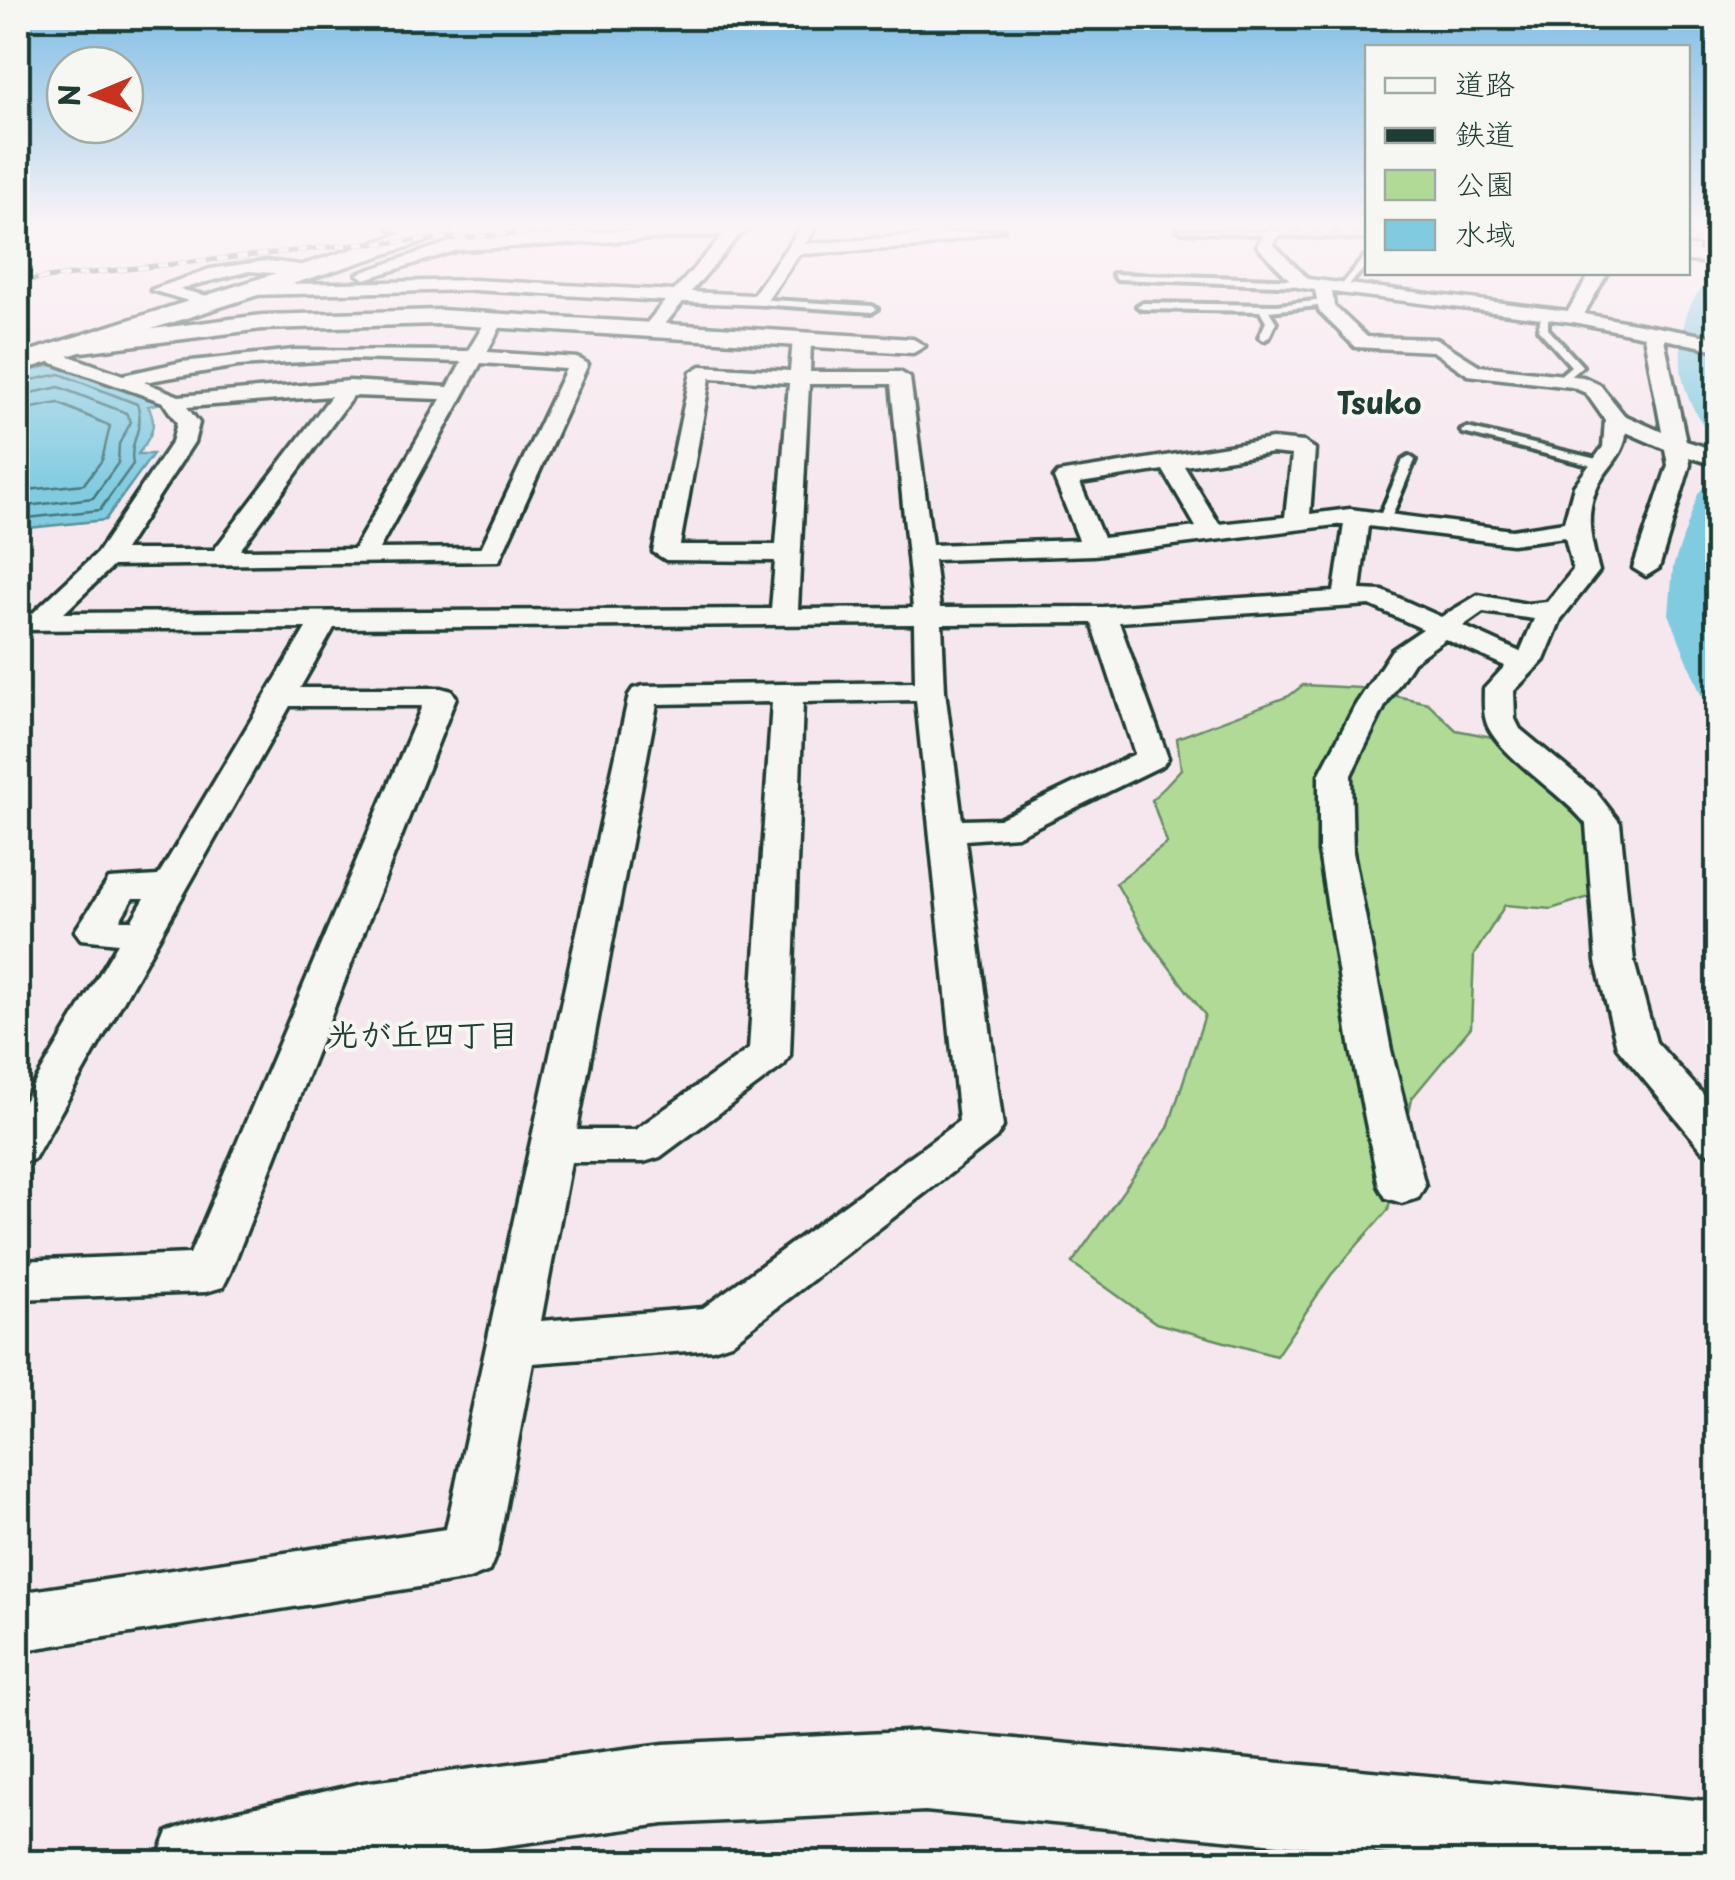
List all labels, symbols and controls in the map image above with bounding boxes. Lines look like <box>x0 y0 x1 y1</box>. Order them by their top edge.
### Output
north arrow <box>45 45 145 145</box>
legend <box>1365 45 1690 275</box>
text: 道路 <box>1455 60 1515 105</box>
text: N <box>47 84 90 107</box>
text: 鉄道 <box>1455 110 1515 155</box>
text: 公園 <box>1455 160 1515 205</box>
text: 水域 <box>1455 210 1515 255</box>
district label: Tsuko <box>1336 379 1422 424</box>
district label: 光が丘四丁目 <box>327 1009 519 1057</box>

